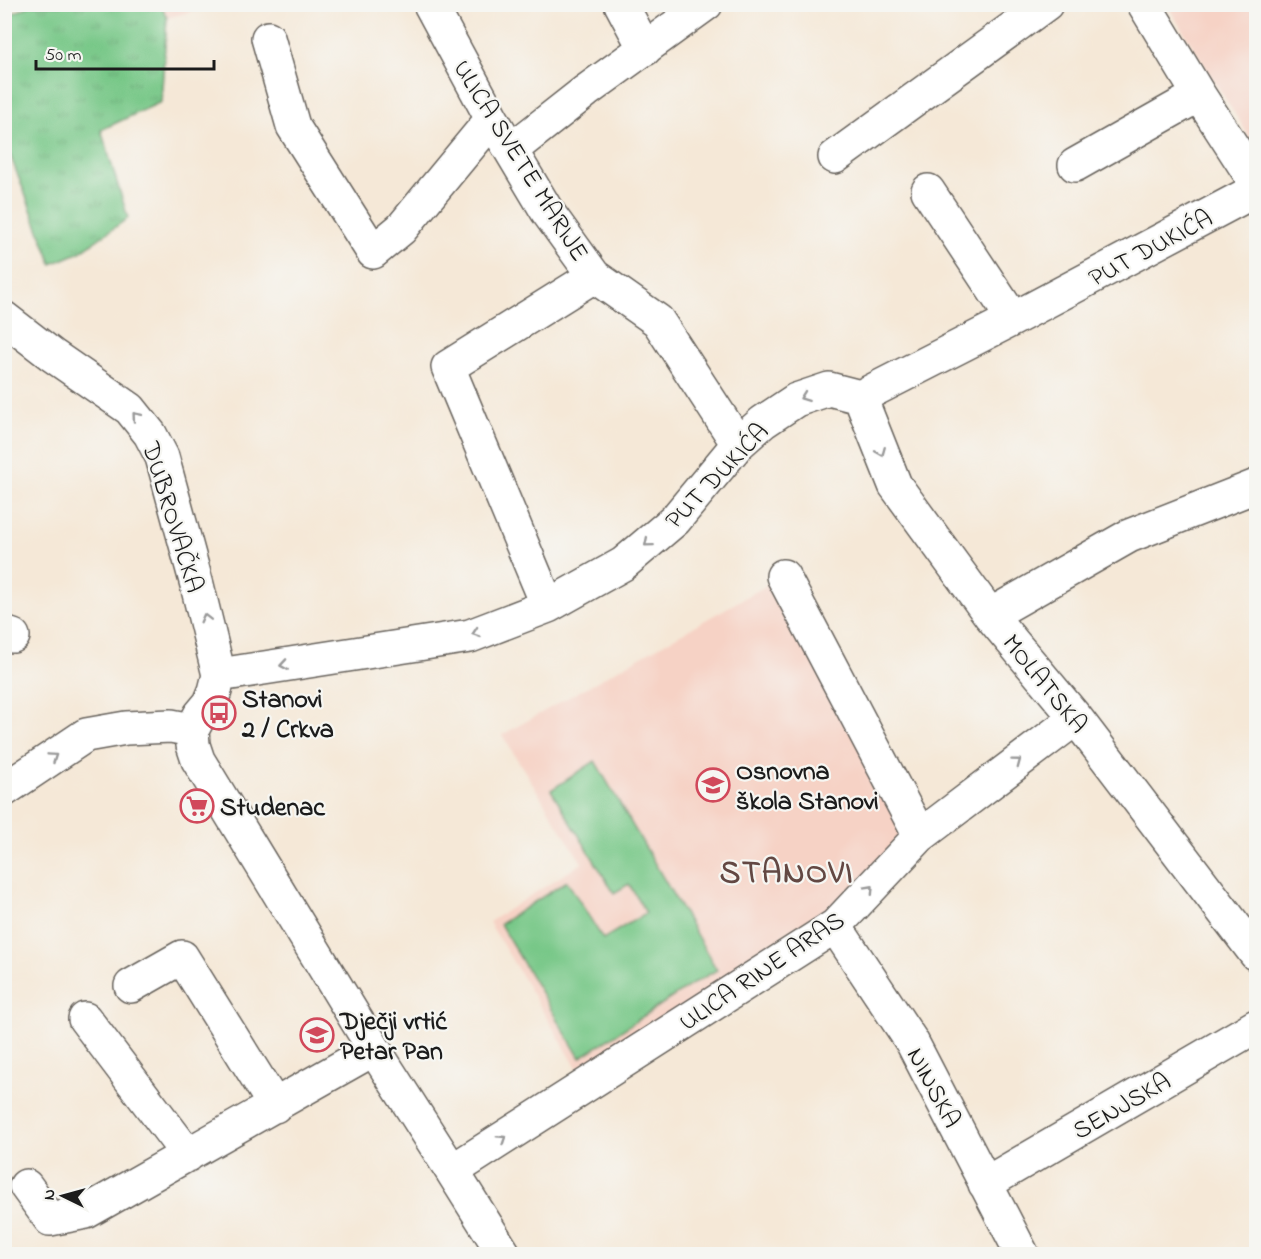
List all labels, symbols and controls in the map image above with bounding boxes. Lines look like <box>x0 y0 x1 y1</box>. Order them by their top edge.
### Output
scale bar <box>36 33 214 71</box>
text: 50 m <box>45 43 82 69</box>
street label: ULICA SVETE MARIJE <box>442 53 597 270</box>
street label: PUT DUKIĆA <box>1083 201 1220 298</box>
one-way arrow <box>800 390 810 403</box>
one-way arrow <box>132 412 143 423</box>
street label: PUT DUKIĆA <box>657 415 779 539</box>
street label: DUBROVAČKA <box>130 437 212 598</box>
one-way arrow <box>874 446 887 456</box>
one-way arrow <box>644 536 655 547</box>
one-way arrow <box>200 613 213 623</box>
one-way arrow <box>471 626 482 638</box>
street label: MOLATSKA <box>992 627 1096 743</box>
one-way arrow <box>280 658 290 671</box>
place label: Stanovi 2 / Crkva <box>241 682 334 750</box>
bus stop icon: Stanovi 2 / Crkva <box>201 695 237 731</box>
one-way arrow <box>46 753 57 764</box>
place label: Osnovna škola Stanovi <box>736 754 879 822</box>
one-way arrow <box>1011 758 1022 769</box>
school or university icon: Osnovna škola Stanovi <box>695 767 731 803</box>
supermarket icon: Studenac <box>179 788 215 824</box>
place label: Studenac <box>220 790 326 828</box>
district label: STANOVI <box>720 851 854 898</box>
one-way arrow <box>863 885 874 895</box>
street label: ULICA RINE ARAS <box>672 903 853 1042</box>
place label: Dječji vrtić Petar Pan <box>339 1004 448 1072</box>
school or university icon: Dječji vrtić Petar Pan <box>299 1017 335 1053</box>
street label: NINSKA <box>895 1041 969 1136</box>
street label: SENJSKA <box>1066 1064 1179 1151</box>
one-way arrow <box>495 1136 506 1147</box>
north arrow <box>33 1166 93 1226</box>
text: N <box>38 1188 62 1201</box>

